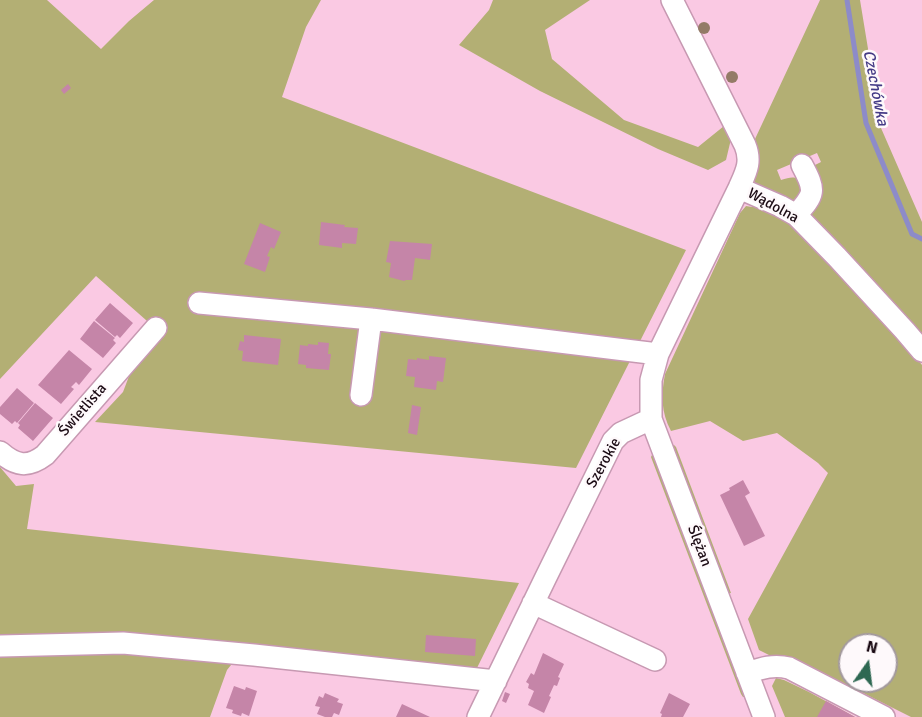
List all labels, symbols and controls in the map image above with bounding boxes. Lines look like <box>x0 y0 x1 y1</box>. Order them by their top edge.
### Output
water label: Czechówka <box>858 49 892 127</box>
street label: Wądolna <box>744 185 802 227</box>
street label: Świetlista <box>55 380 111 440</box>
street label: Szerokie <box>583 435 625 491</box>
street label: Ślężan <box>683 523 715 569</box>
north arrow <box>838 633 898 693</box>
text: N <box>864 636 880 659</box>

